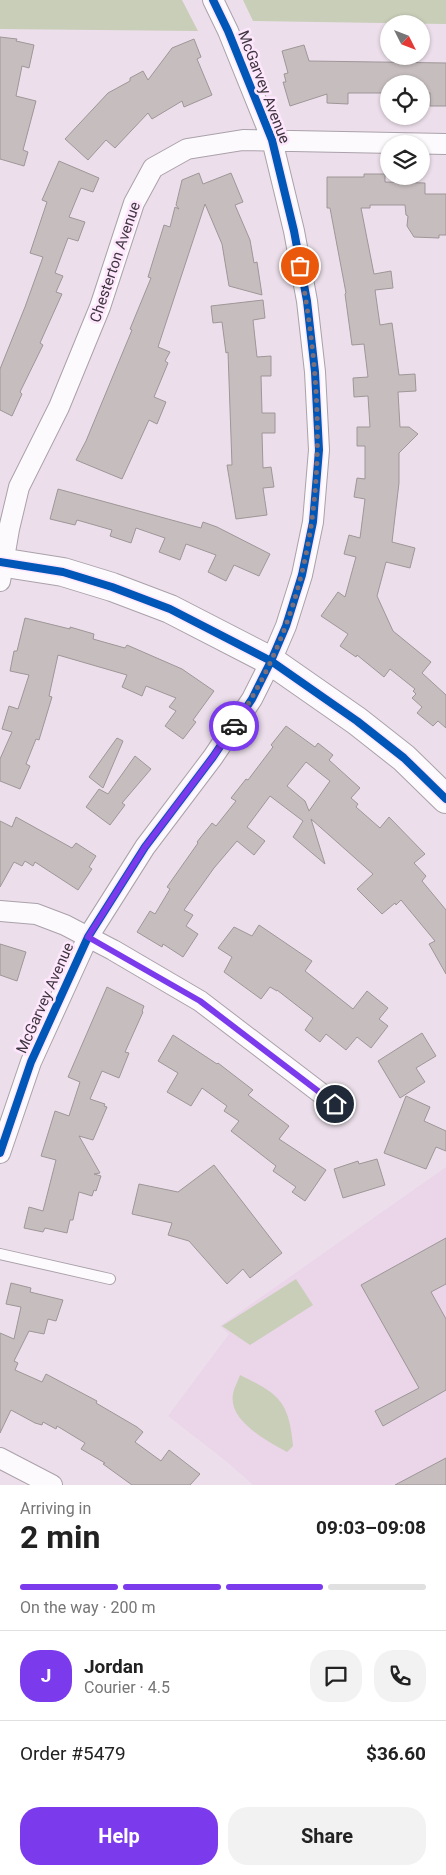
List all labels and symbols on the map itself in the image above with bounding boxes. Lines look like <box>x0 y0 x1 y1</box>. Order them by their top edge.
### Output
north arrow <box>380 15 430 65</box>
street label: McGarvey Avenue <box>234 28 294 146</box>
street label: Chesterton Avenue <box>86 199 144 325</box>
pin <box>279 245 321 287</box>
courier <box>209 701 259 751</box>
street label: McGarvey Avenue <box>12 940 78 1056</box>
pin <box>314 1083 356 1125</box>

